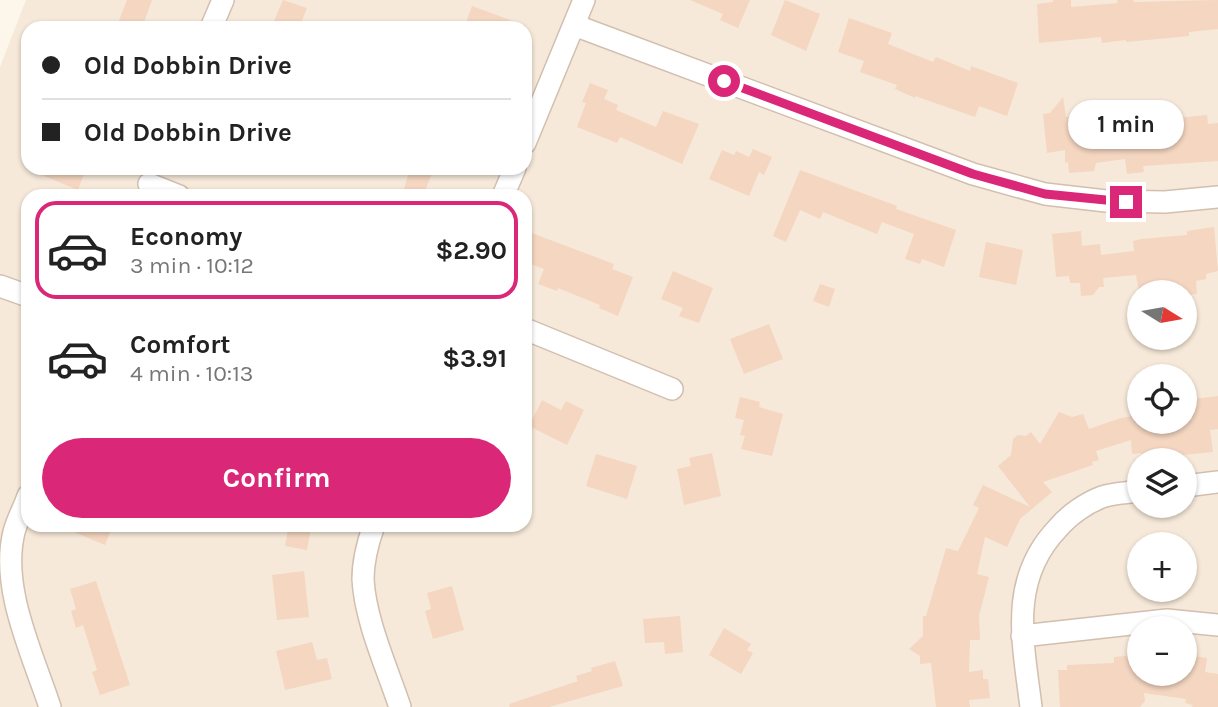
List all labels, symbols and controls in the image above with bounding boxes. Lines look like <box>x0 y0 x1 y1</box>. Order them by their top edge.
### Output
text: Old Dobbin Drive <box>84 50 292 81</box>
route start <box>708 65 740 97</box>
callout: 1 min <box>1068 100 1184 150</box>
text: 1 min <box>1097 111 1155 138</box>
text: Old Dobbin Drive <box>84 117 292 148</box>
route end <box>1110 186 1142 218</box>
icon: car <box>46 219 109 282</box>
text: Economy <box>130 221 242 252</box>
text: $2.90 <box>435 235 507 266</box>
text: 3 min · 10:12 <box>130 252 254 279</box>
north arrow <box>1127 280 1197 350</box>
map controls <box>1127 280 1197 686</box>
icon: car <box>46 327 109 390</box>
text: Comfort <box>130 329 231 360</box>
text: $3.91 <box>442 343 507 374</box>
text: 4 min · 10:13 <box>130 360 253 387</box>
button: locate <box>1127 364 1197 434</box>
button: Confirm <box>42 438 511 518</box>
button: layers <box>1127 448 1197 518</box>
button: + <box>1127 532 1197 602</box>
button: − <box>1127 616 1197 686</box>

